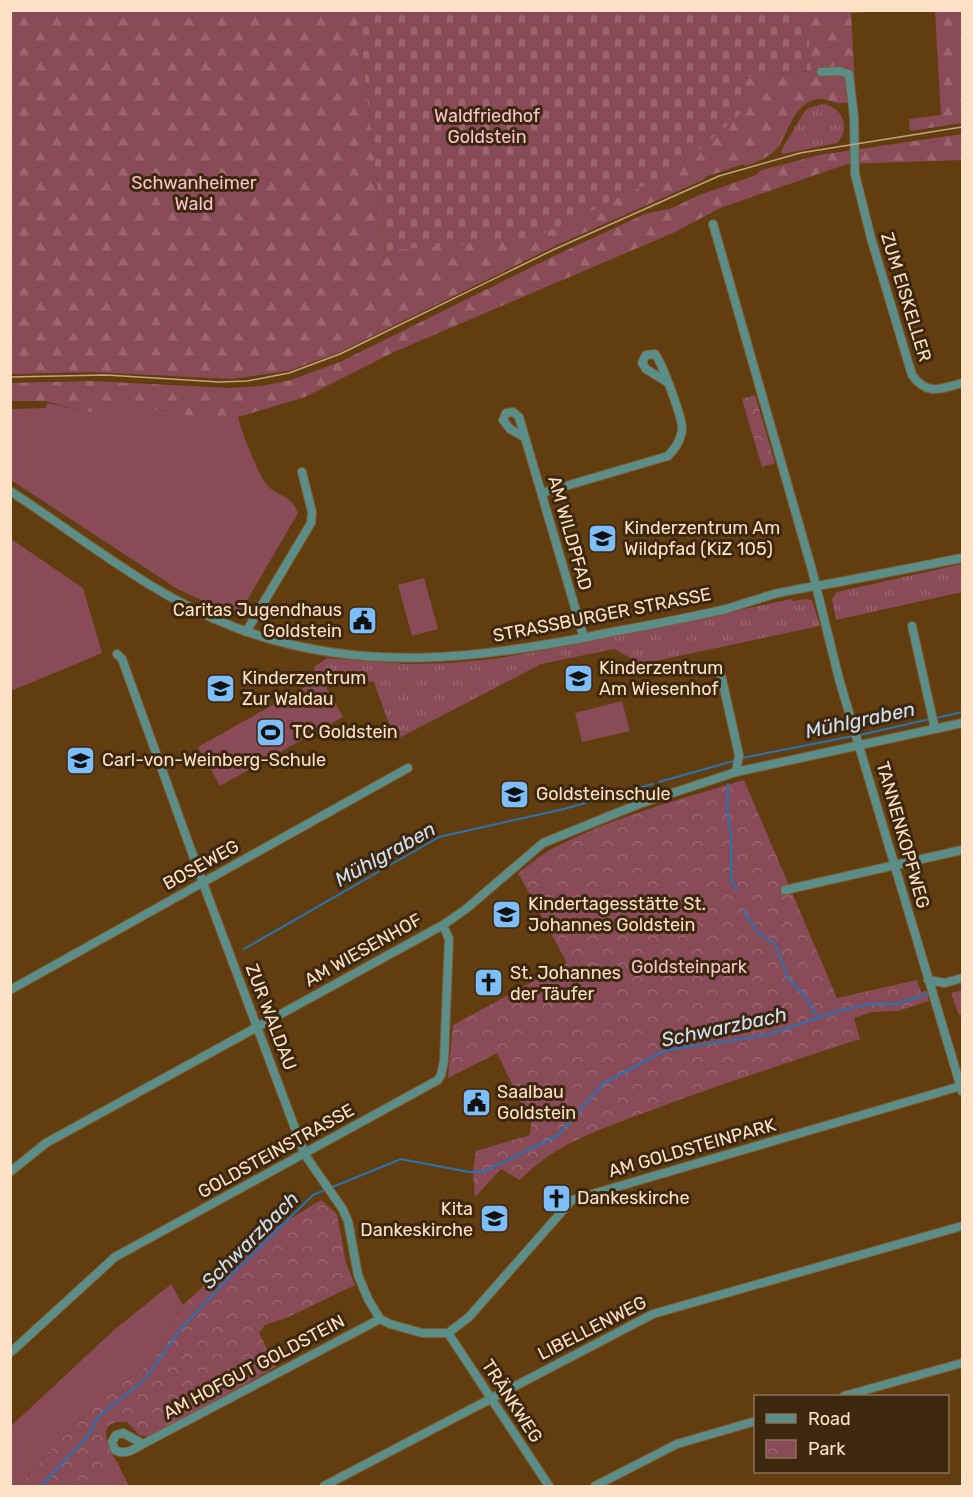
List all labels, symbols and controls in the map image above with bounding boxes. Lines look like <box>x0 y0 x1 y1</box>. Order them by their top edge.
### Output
park label: Waldfriedhof Goldstein <box>434 105 540 148</box>
park label: Schwanheimer Wald <box>131 172 257 215</box>
street label: ZUM EISKELLER <box>876 230 936 364</box>
street label: AM WILDPFAD <box>543 473 597 593</box>
place label: Kinderzentrum Am Wildpfad (KiZ 105) <box>624 517 780 560</box>
school or university icon: Kinderzentrum Am Wildpfad (KiZ 105) <box>587 522 619 554</box>
street label: STRASSBURGER STRASSE <box>491 583 713 647</box>
place label: Caritas Jugendhaus Goldstein <box>173 599 342 642</box>
public building icon: Caritas Jugendhaus Goldstein <box>347 604 379 636</box>
place label: Kinderzentrum Am Wiesenhof <box>599 657 723 700</box>
school or university icon: Kinderzentrum Am Wiesenhof <box>562 662 594 694</box>
place label: Kinderzentrum Zur Waldau <box>242 667 366 710</box>
school or university icon: Kinderzentrum Zur Waldau <box>205 672 237 704</box>
water label: Mühlgraben <box>803 697 917 743</box>
sports icon: TC Goldstein <box>255 716 287 748</box>
place label: TC Goldstein <box>292 721 398 743</box>
school or university icon: Carl-von-Weinberg-Schule <box>65 744 97 776</box>
place label: Carl-von-Weinberg-Schule <box>102 749 326 771</box>
street label: TANNENKOPFWEG <box>872 759 934 911</box>
school or university icon: Goldsteinschule <box>499 778 531 810</box>
place label: Goldsteinschule <box>536 783 671 805</box>
water label: Mühlgraben <box>330 816 440 892</box>
street label: BOSEWEG <box>159 835 243 895</box>
place label: Kindertagesstätte St. Johannes Goldstein <box>528 893 706 936</box>
school or university icon: Kindertagesstätte St. Johannes Goldstein <box>491 898 523 930</box>
street label: AM WIESENHOF <box>300 909 426 991</box>
park label: Goldsteinpark <box>631 956 748 978</box>
street label: ZUR WALDAU <box>241 961 301 1073</box>
place label: St. Johannes der Täufer <box>510 962 621 1005</box>
church icon: St. Johannes der Täufer <box>473 967 505 999</box>
water label: Schwarzbach <box>659 1002 789 1052</box>
place label: Saalbau Goldstein <box>497 1081 576 1124</box>
public building icon: Saalbau Goldstein <box>460 1086 492 1118</box>
street label: GOLDSTEINSTRASSE <box>194 1099 358 1203</box>
street label: AM GOLDSTEINPARK <box>606 1114 778 1182</box>
church icon: Dankeskirche <box>540 1182 572 1214</box>
water label: Schwarzbach <box>196 1186 304 1294</box>
place label: Dankeskirche <box>577 1187 690 1209</box>
place label: Kita Dankeskirche <box>360 1198 473 1241</box>
school or university icon: Kita Dankeskirche <box>478 1203 510 1235</box>
street label: LIBELLENWEG <box>534 1291 650 1365</box>
street label: AM HOFGUT GOLDSTEIN <box>160 1310 348 1424</box>
street label: TRÄNKWEG <box>477 1355 547 1447</box>
legend <box>754 1395 949 1473</box>
text: Road <box>808 1408 851 1430</box>
text: Park <box>808 1438 846 1460</box>

